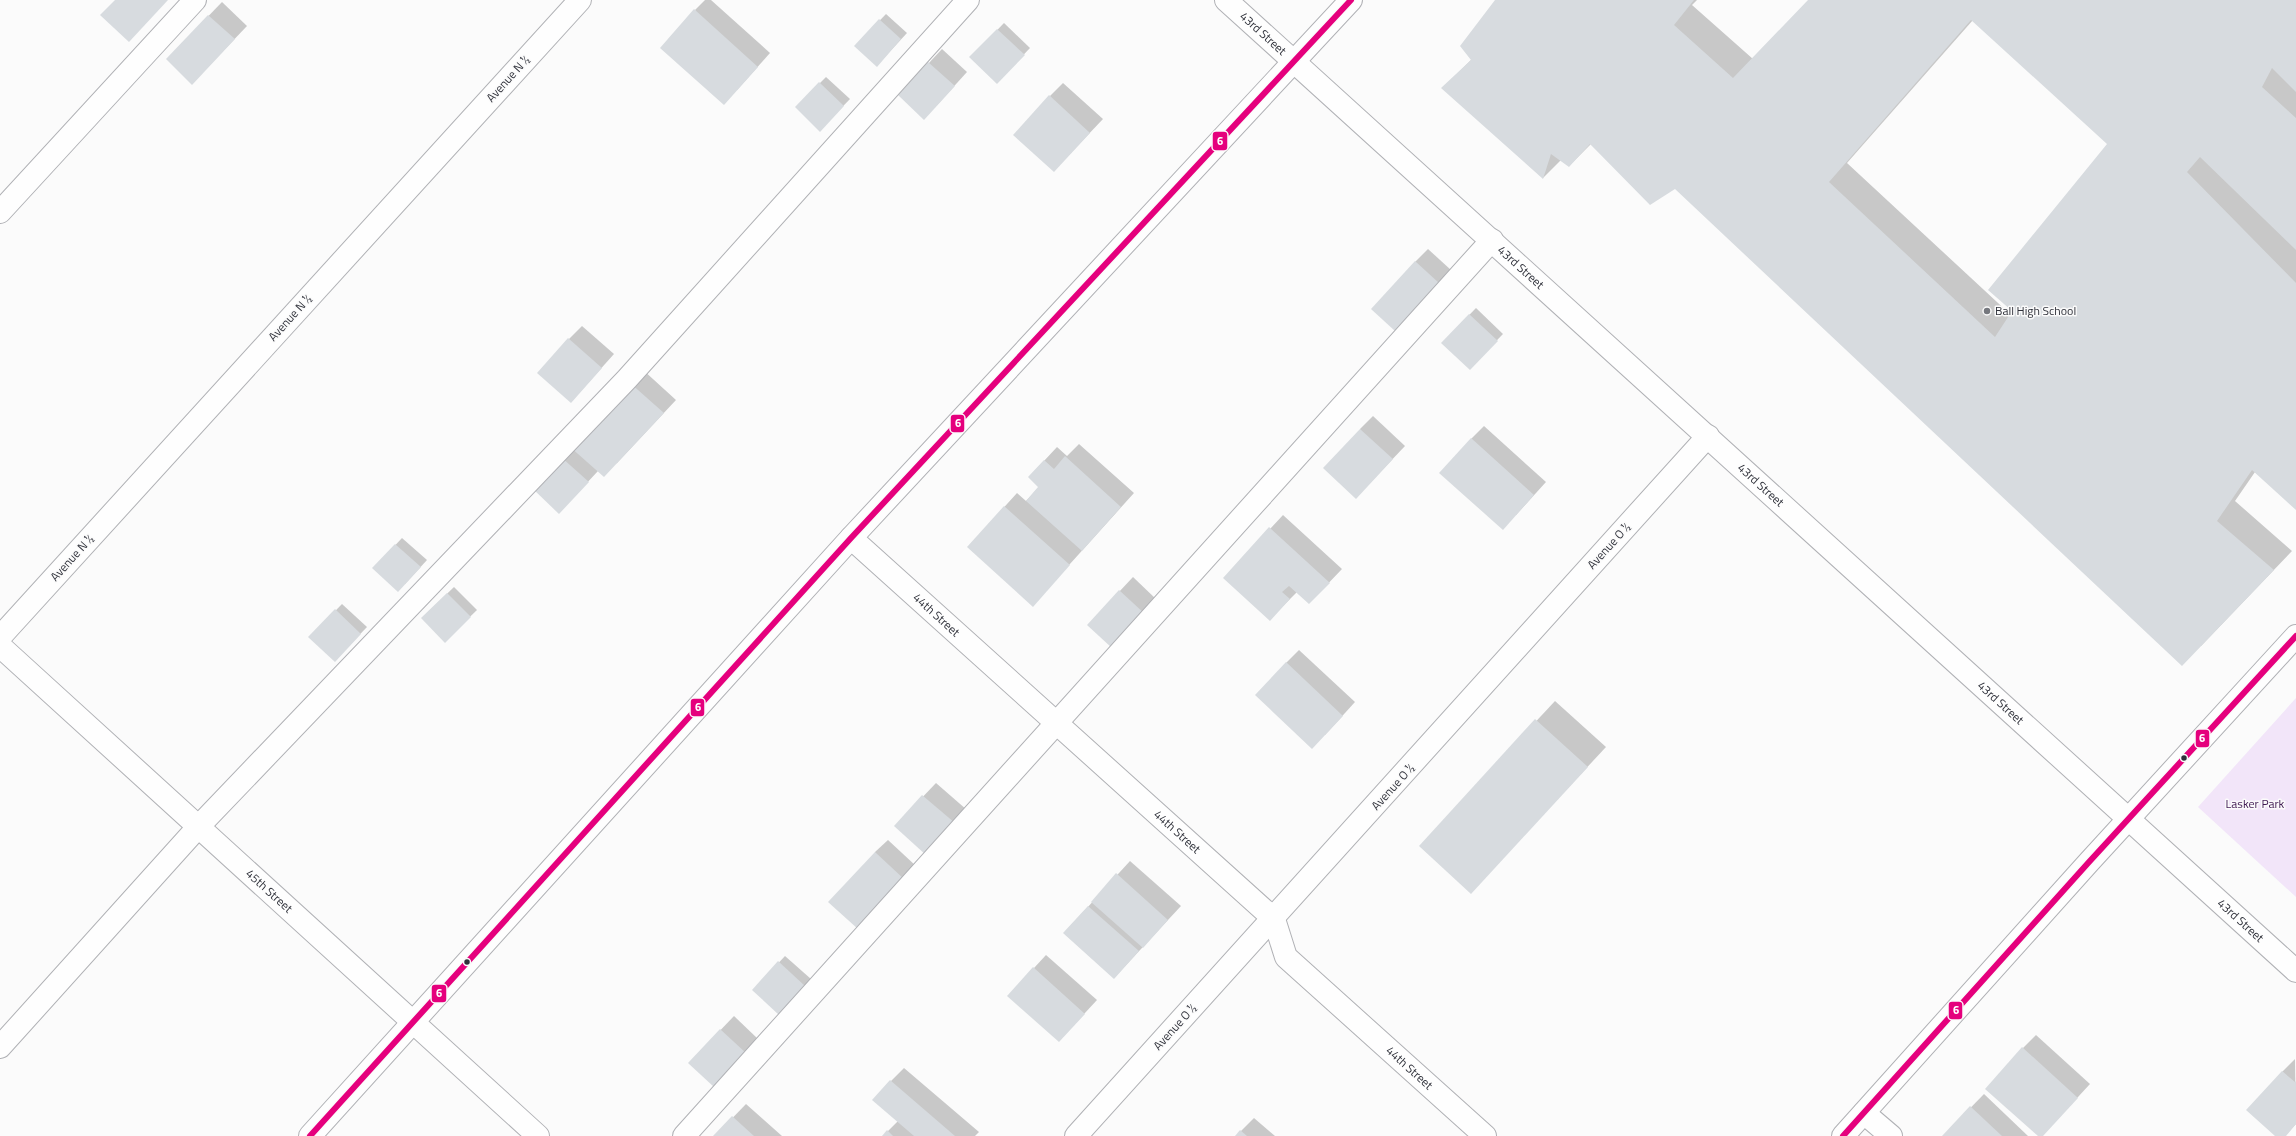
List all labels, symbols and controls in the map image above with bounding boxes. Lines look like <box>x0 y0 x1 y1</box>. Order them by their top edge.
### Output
street label: 43rd Street <box>1236 7 1292 60</box>
street label: Avenue N ½ <box>481 51 534 106</box>
line badge: 6 <box>1212 131 1228 151</box>
text: 6 <box>1217 133 1223 149</box>
street label: 43rd Street <box>1493 241 1549 294</box>
street label: Avenue N ½ <box>263 290 316 345</box>
place label: Ball High School <box>1995 301 2076 320</box>
marker: Ball High School <box>1982 306 1992 316</box>
line badge: 6 <box>950 414 965 433</box>
text: 6 <box>955 415 961 431</box>
street label: 43rd Street <box>1733 458 1789 512</box>
street label: Avenue O ½ <box>1582 518 1635 573</box>
street label: Avenue N ½ <box>45 530 98 585</box>
street label: 44th Street <box>909 588 965 642</box>
street label: 43rd Street <box>1973 676 2029 729</box>
line badge: 6 <box>690 698 705 717</box>
text: 6 <box>695 699 701 715</box>
line badge: 6 <box>2195 729 2210 748</box>
text: 6 <box>2199 730 2205 746</box>
unlabelled marker <box>2179 753 2189 763</box>
street label: Avenue O ½ <box>1366 759 1419 814</box>
park label: Lasker Park <box>2226 794 2285 813</box>
street label: 44th Street <box>1150 805 1206 858</box>
street label: 45th Street <box>242 864 298 918</box>
street label: 43rd Street <box>2213 894 2269 947</box>
unlabelled marker <box>462 957 472 967</box>
line badge: 6 <box>431 984 447 1003</box>
text: 6 <box>436 985 442 1001</box>
street label: Avenue O ½ <box>1148 999 1201 1054</box>
line badge: 6 <box>1948 1001 1963 1020</box>
text: 6 <box>1953 1002 1959 1018</box>
street label: 44th Street <box>1382 1041 1438 1094</box>

